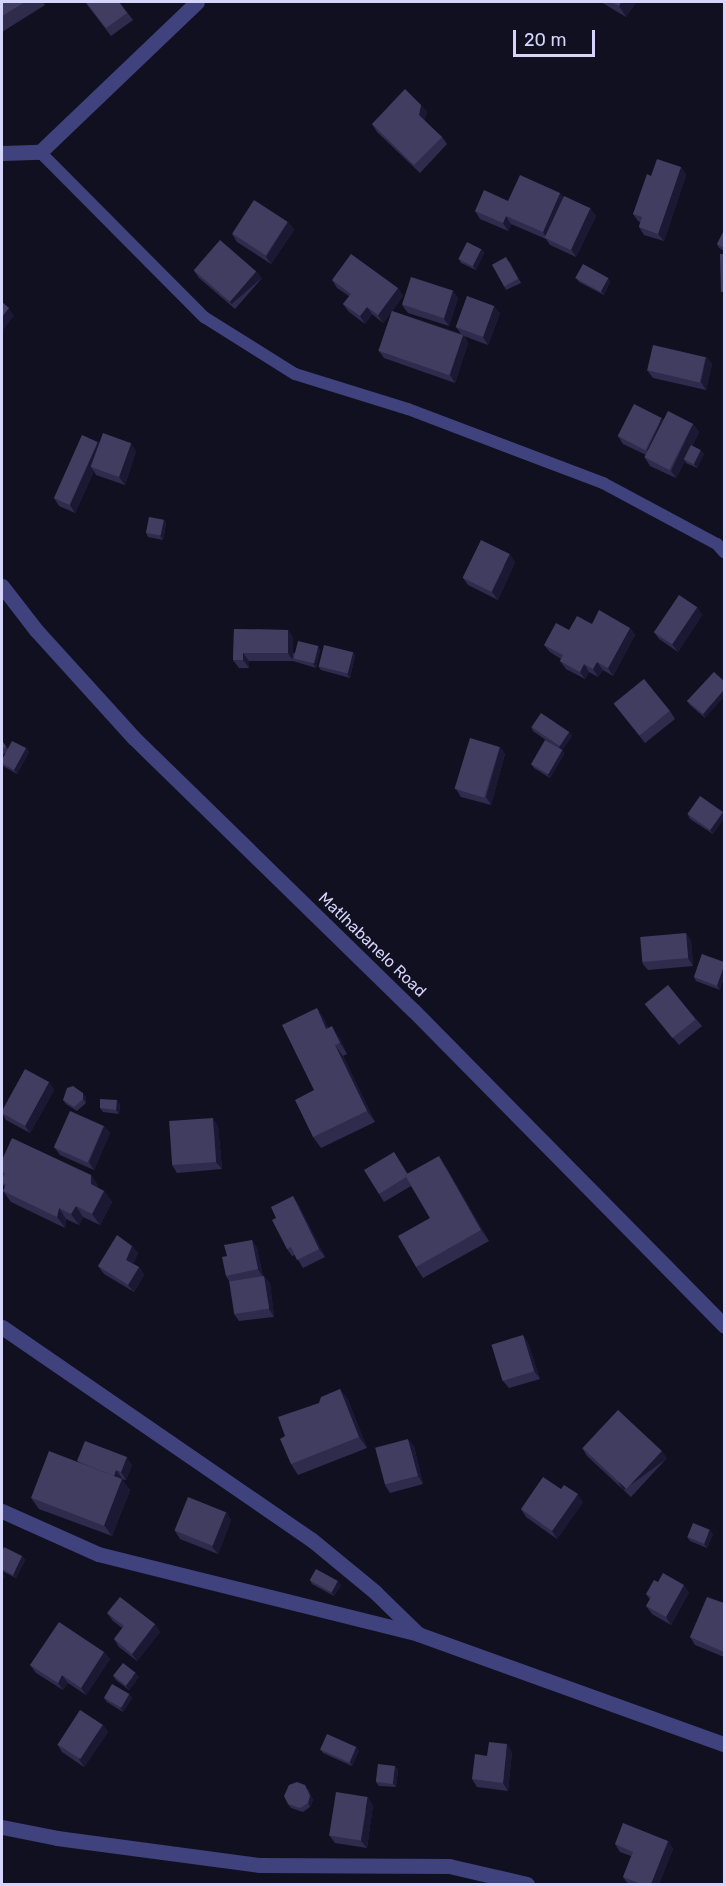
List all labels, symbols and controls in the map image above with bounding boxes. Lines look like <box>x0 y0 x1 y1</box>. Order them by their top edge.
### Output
scale bar <box>516 18 598 56</box>
text: 20 m <box>524 29 566 51</box>
street label: Matlhabanelo Road <box>314 889 430 1001</box>

